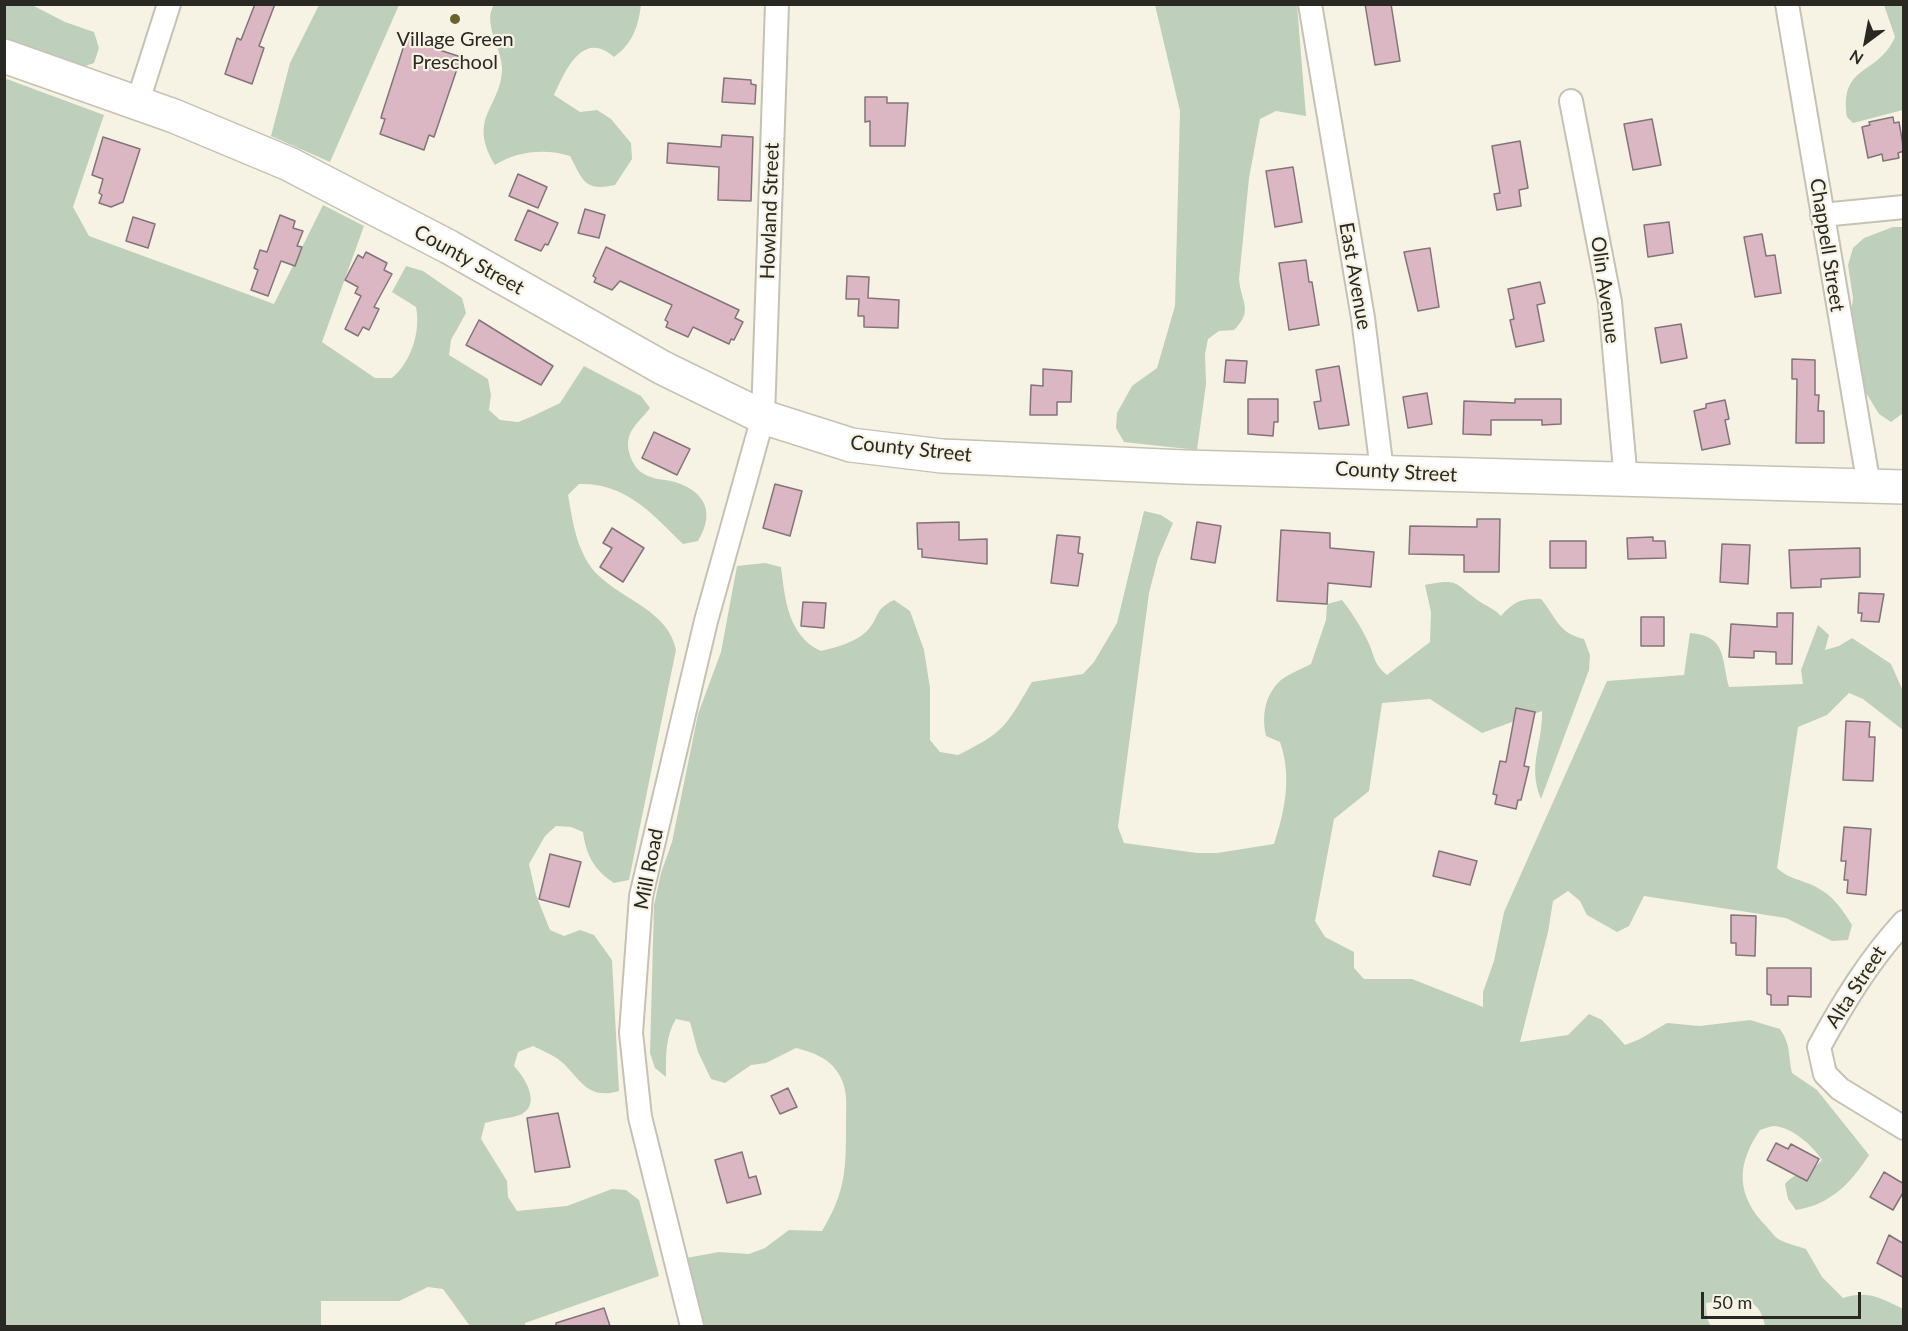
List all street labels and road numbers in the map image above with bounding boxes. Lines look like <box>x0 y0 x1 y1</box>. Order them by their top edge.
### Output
street label: Howland Street <box>756 142 784 280</box>
street label: Chappell Street <box>1805 177 1849 313</box>
street label: County Street <box>410 220 528 300</box>
street label: East Avenue <box>1334 220 1376 332</box>
street label: Olin Avenue <box>1586 235 1624 345</box>
street label: County Street <box>849 431 973 467</box>
street label: County Street <box>1334 457 1458 487</box>
street label: Mill Road <box>629 826 669 912</box>
street label: Alta Street <box>1821 941 1891 1033</box>

